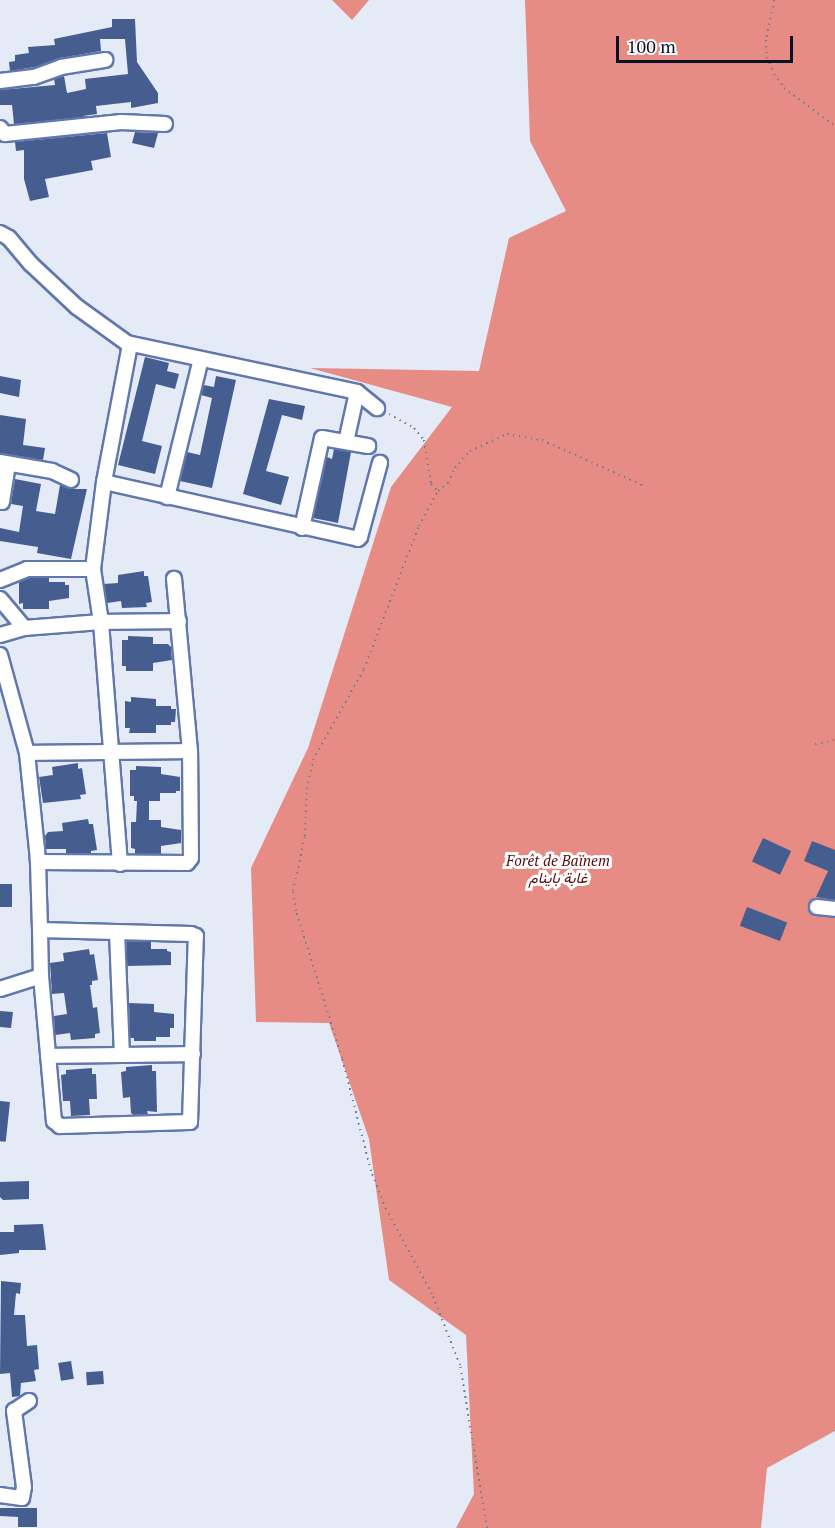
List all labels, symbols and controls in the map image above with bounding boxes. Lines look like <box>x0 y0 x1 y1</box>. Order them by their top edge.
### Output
scale bar <box>619 24 796 62</box>
text: 100 m <box>627 34 676 58</box>
park label: Forêt de Baïnem غابة باينام <box>506 851 610 886</box>

